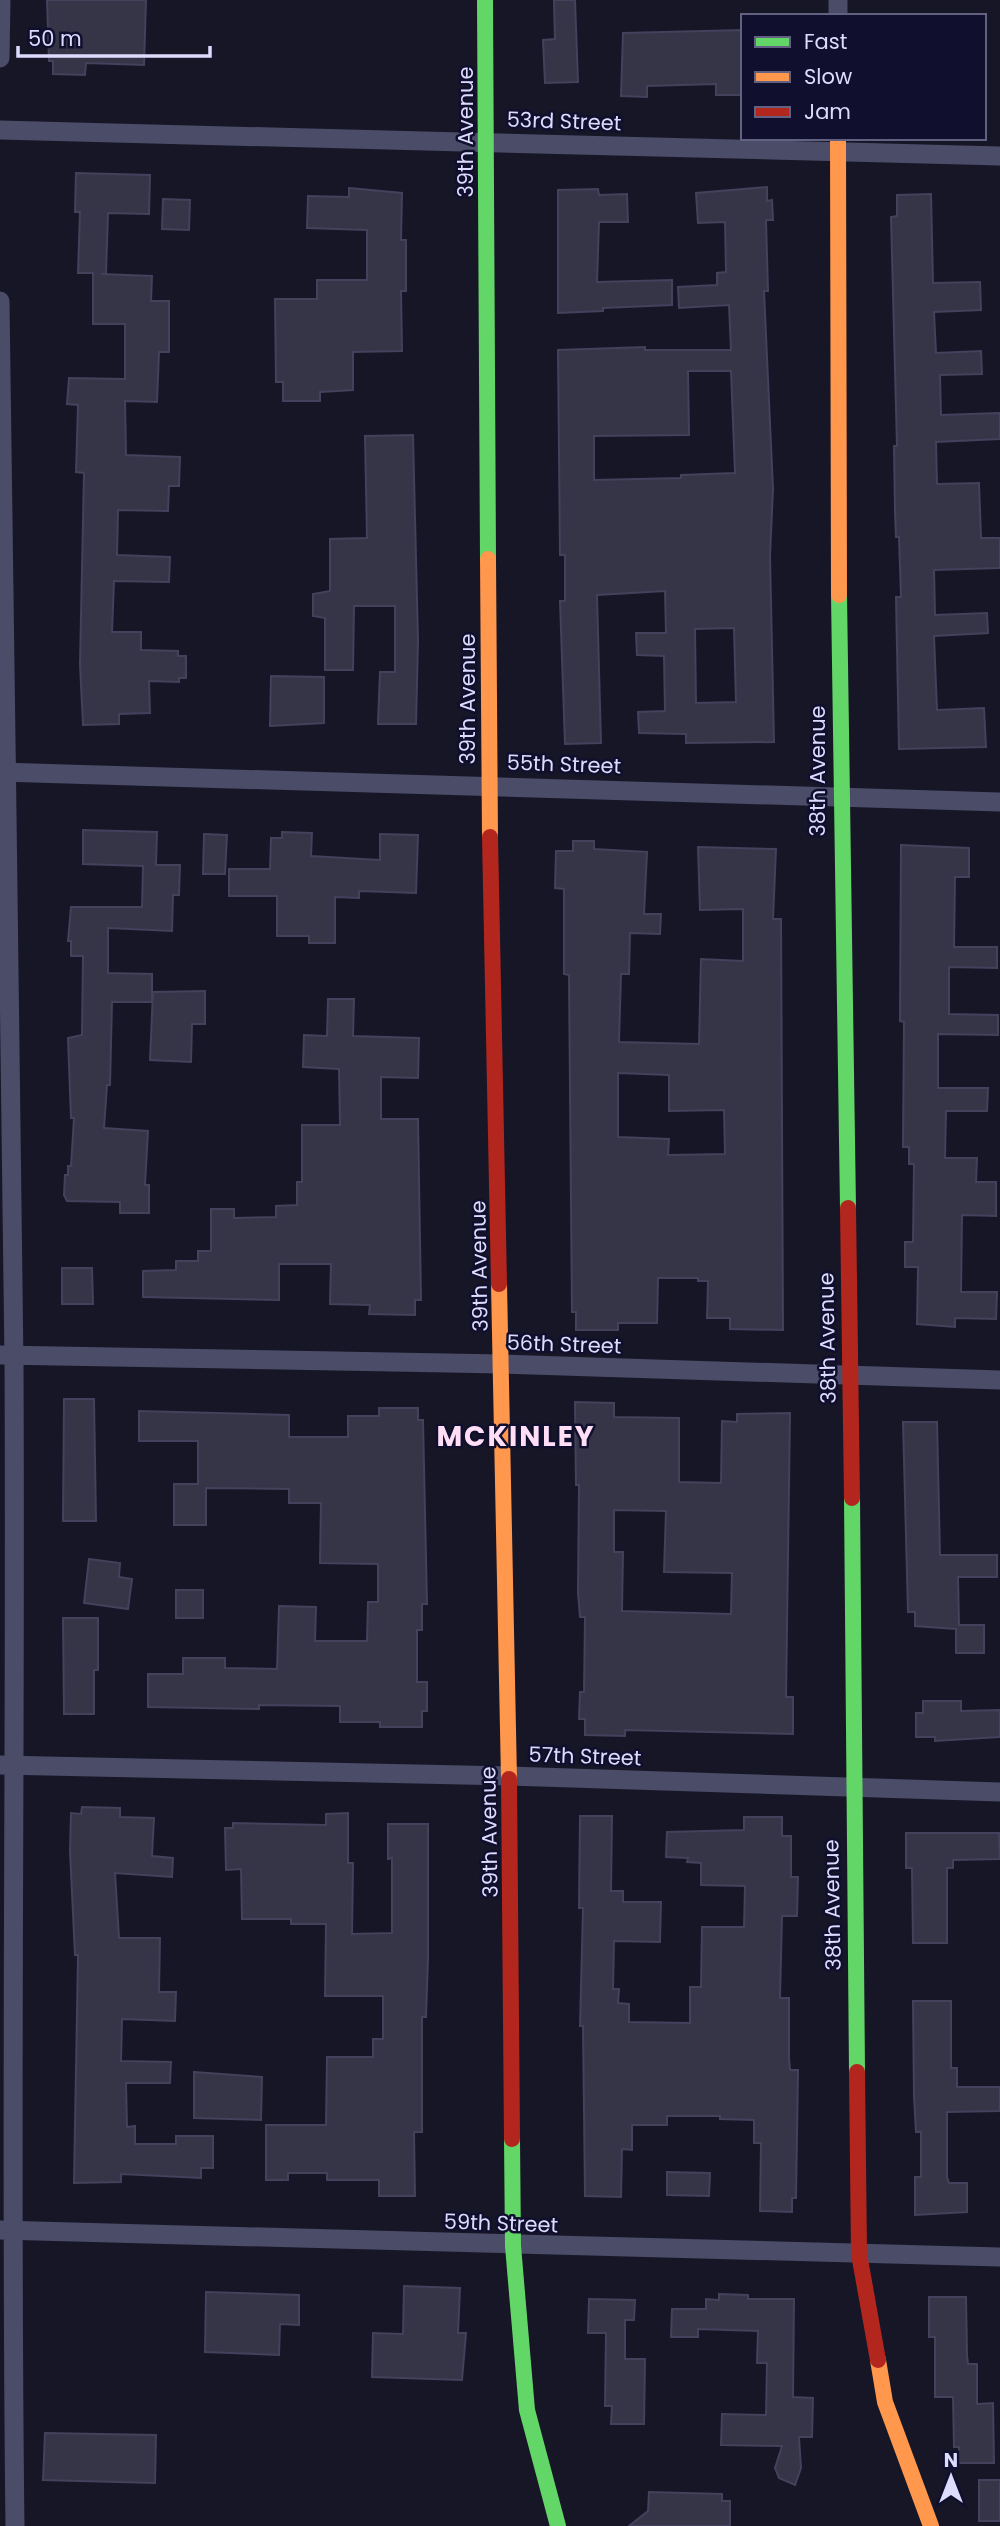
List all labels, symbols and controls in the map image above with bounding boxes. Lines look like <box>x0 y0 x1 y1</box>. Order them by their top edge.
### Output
scale bar <box>18 14 210 58</box>
legend <box>741 14 986 140</box>
text: 50 m <box>28 24 82 53</box>
text: Fast <box>804 27 847 56</box>
text: Slow <box>804 62 852 91</box>
street label: 39th Avenue <box>451 66 480 198</box>
text: Jam <box>804 97 851 126</box>
street label: 53rd Street <box>506 105 622 137</box>
street label: 39th Avenue <box>453 633 482 765</box>
street label: 38th Avenue <box>803 705 832 837</box>
street label: 55th Street <box>506 748 622 780</box>
street label: 39th Avenue <box>463 1200 495 1332</box>
street label: 38th Avenue <box>811 1272 843 1404</box>
street label: 56th Street <box>506 1328 622 1360</box>
district label: MCKINLEY <box>436 1417 596 1456</box>
street label: 57th Street <box>528 1740 642 1772</box>
street label: 39th Avenue <box>473 1766 505 1898</box>
street label: 38th Avenue <box>816 1839 848 1971</box>
street label: 59th Street <box>443 2207 559 2239</box>
north arrow <box>916 2442 986 2512</box>
text: N <box>944 2447 958 2474</box>

